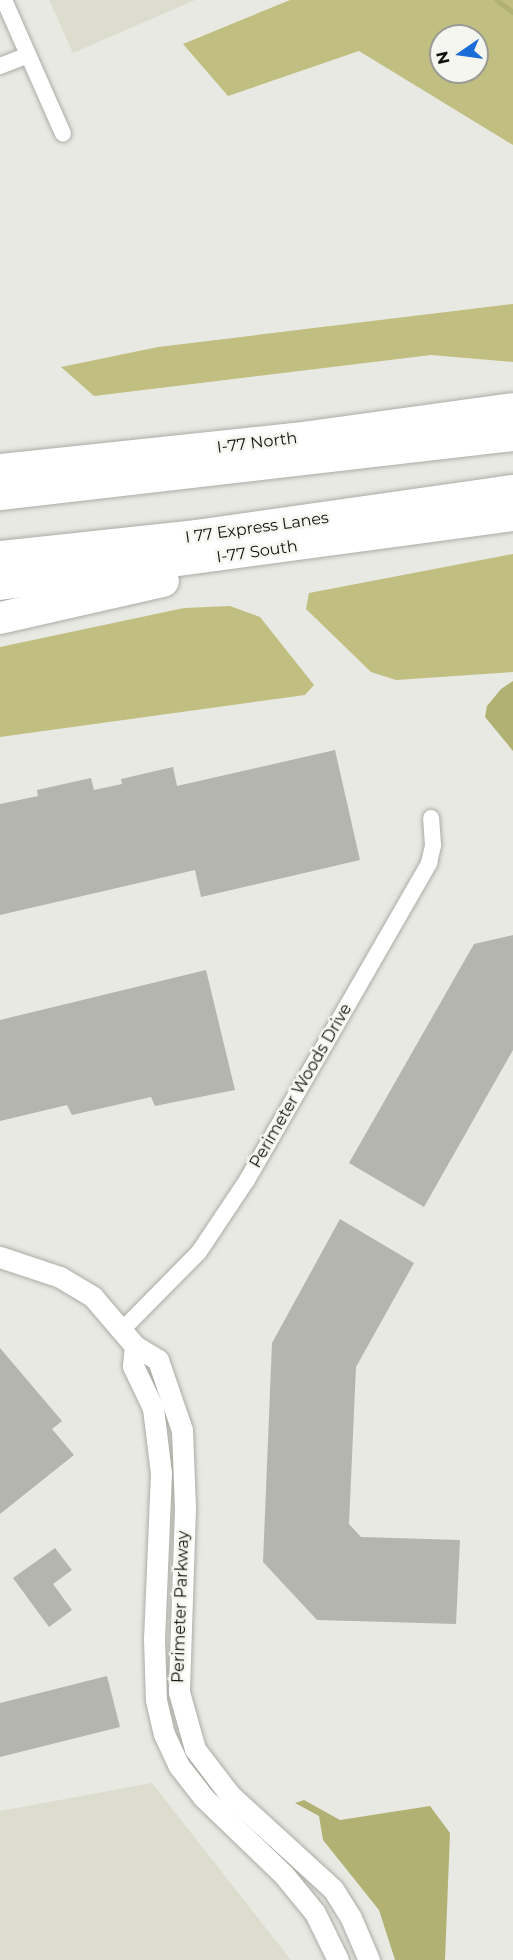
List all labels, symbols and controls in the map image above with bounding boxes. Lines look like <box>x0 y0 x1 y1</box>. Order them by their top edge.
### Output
north arrow <box>429 24 489 84</box>
text: N <box>432 49 454 66</box>
street label: I-77 North <box>216 429 298 457</box>
street label: I 77 Express Lanes <box>184 508 330 548</box>
street label: I-77 South <box>215 537 299 567</box>
street label: Perimeter Woods Drive <box>246 1001 356 1171</box>
street label: Perimeter Parkway <box>169 1531 193 1683</box>

